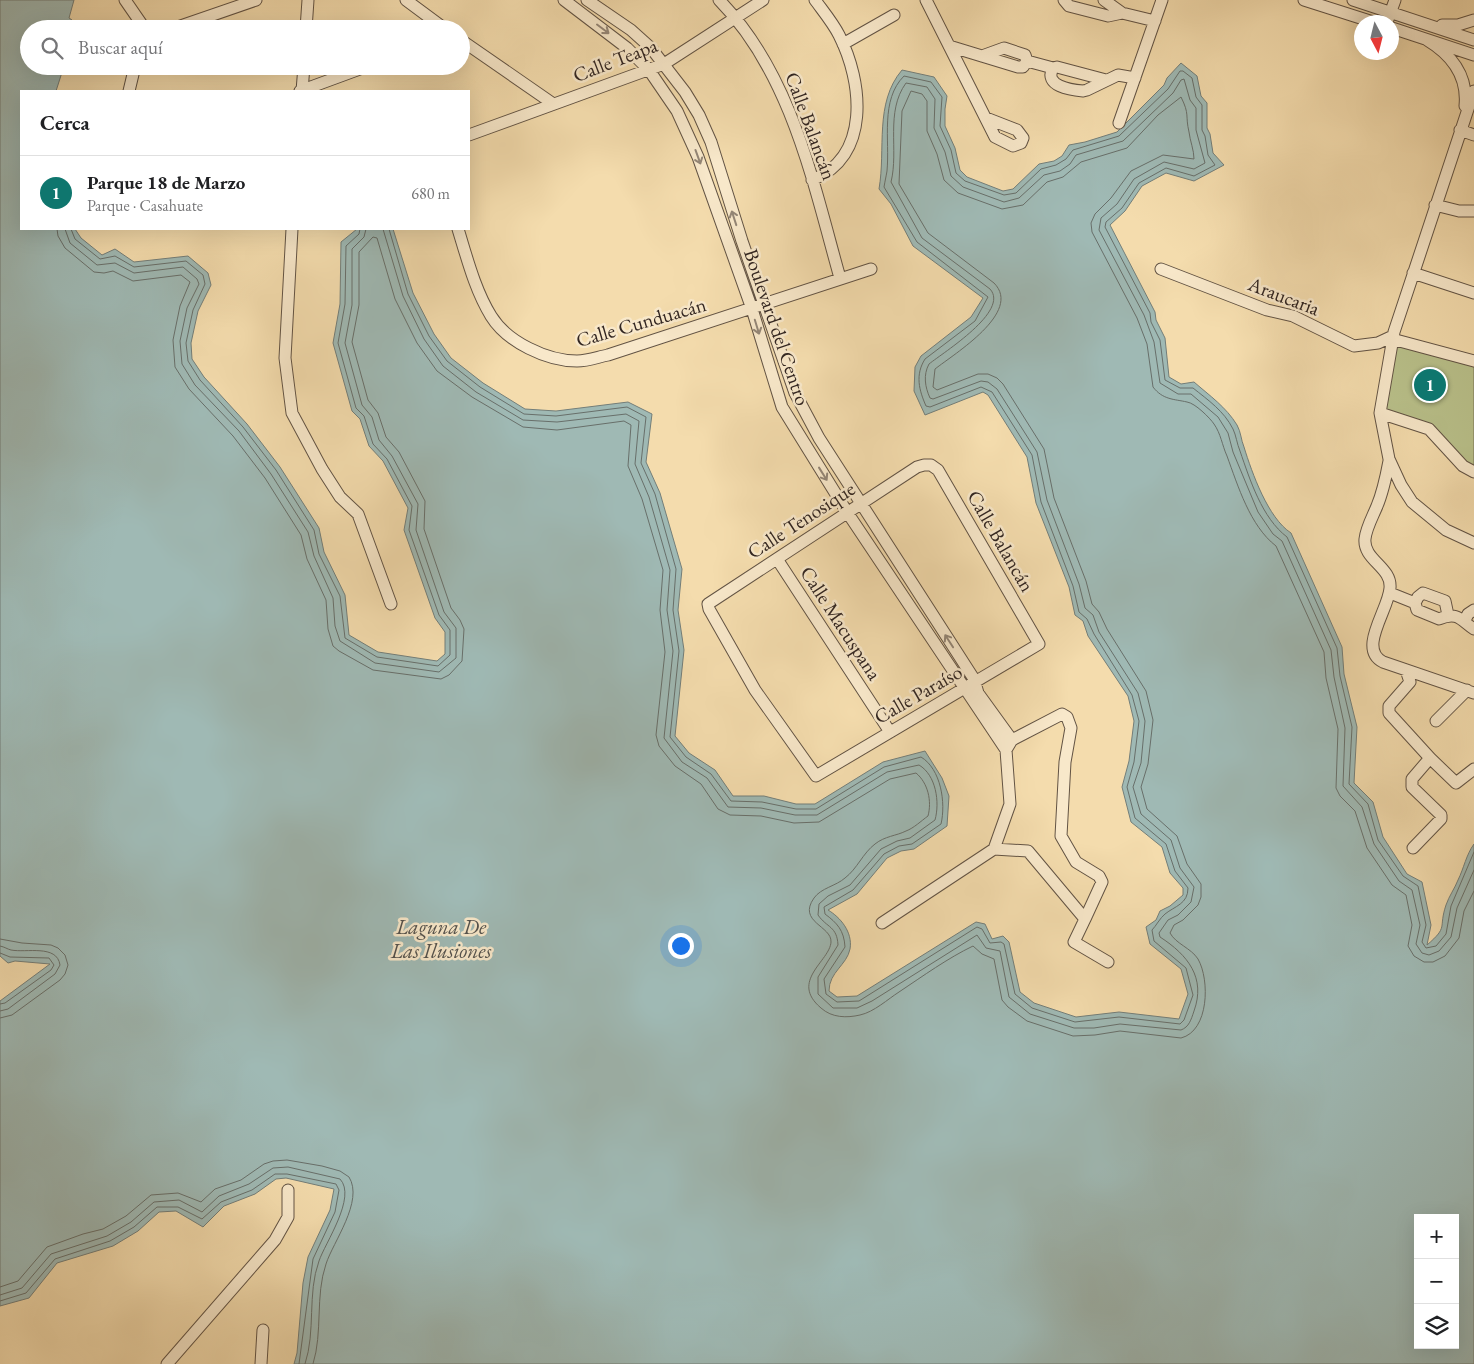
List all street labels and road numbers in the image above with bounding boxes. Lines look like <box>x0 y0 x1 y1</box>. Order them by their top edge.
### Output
street label: Calle Teapa <box>569 32 661 88</box>
street label: Calle Balancán <box>779 68 843 184</box>
street label: Boulevard del Centro <box>738 245 816 409</box>
street label: Araucaria <box>1244 270 1323 321</box>
street label: Calle Cunduacán <box>573 291 709 353</box>
street label: Calle Tenosique <box>742 475 860 564</box>
street label: Calle Balancán <box>961 486 1041 597</box>
street label: Calle Macuspana <box>794 561 888 685</box>
street label: Calle Paraíso <box>869 658 967 730</box>

